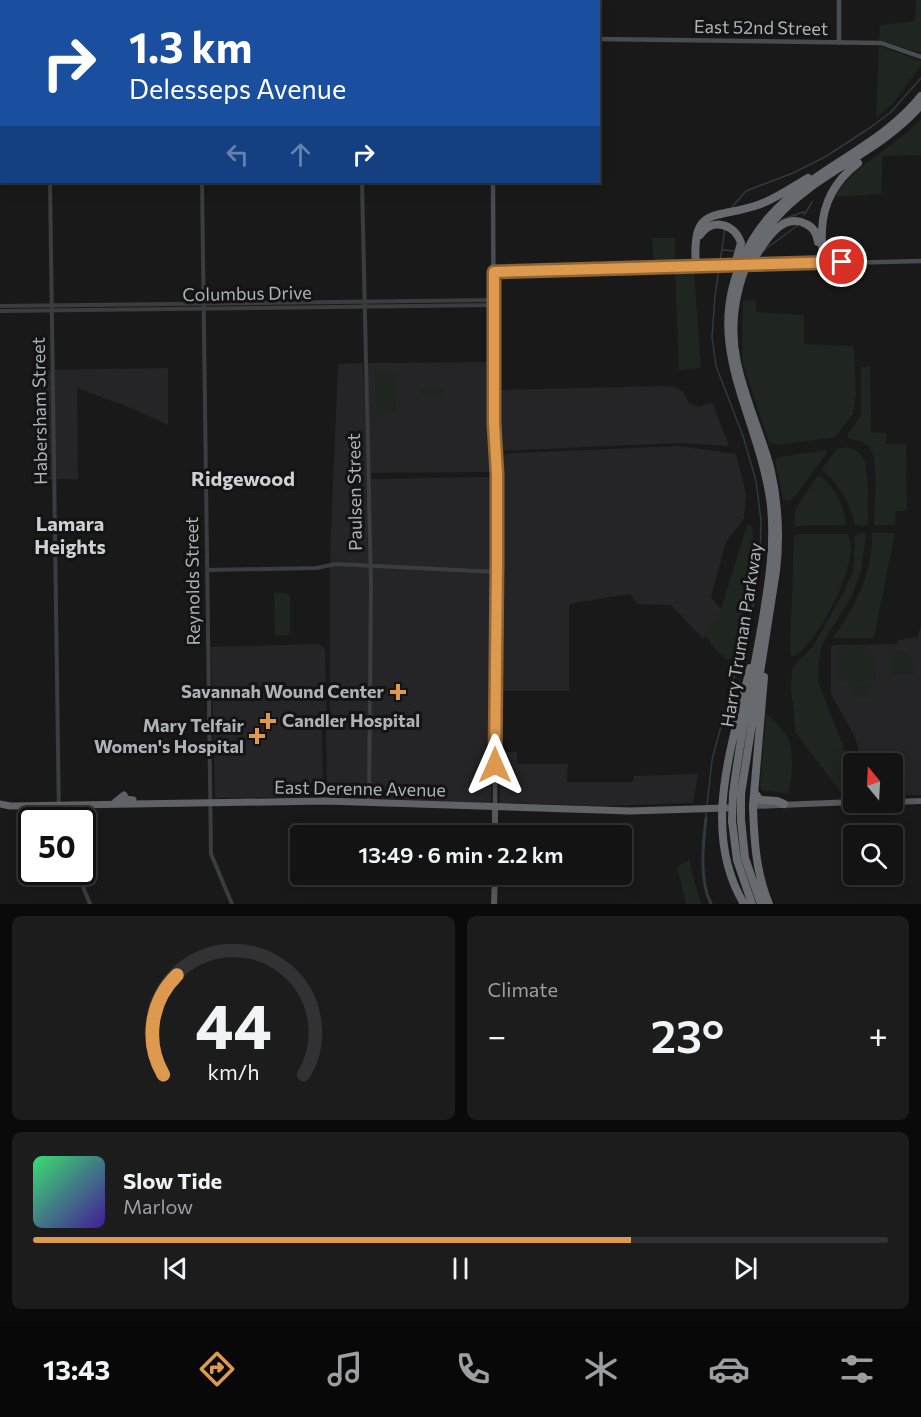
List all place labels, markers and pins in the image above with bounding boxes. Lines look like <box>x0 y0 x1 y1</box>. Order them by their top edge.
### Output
pin <box>816 236 867 287</box>
place label: Savannah Wound Center <box>181 680 385 702</box>
marker: Savannah Wound Center <box>389 683 407 701</box>
place label: Candler Hospital <box>282 709 420 731</box>
marker: Candler Hospital <box>259 712 277 730</box>
place label: Mary Telfair Women's Hospital <box>94 714 245 757</box>
marker: Mary Telfair Women's Hospital <box>248 727 266 745</box>

